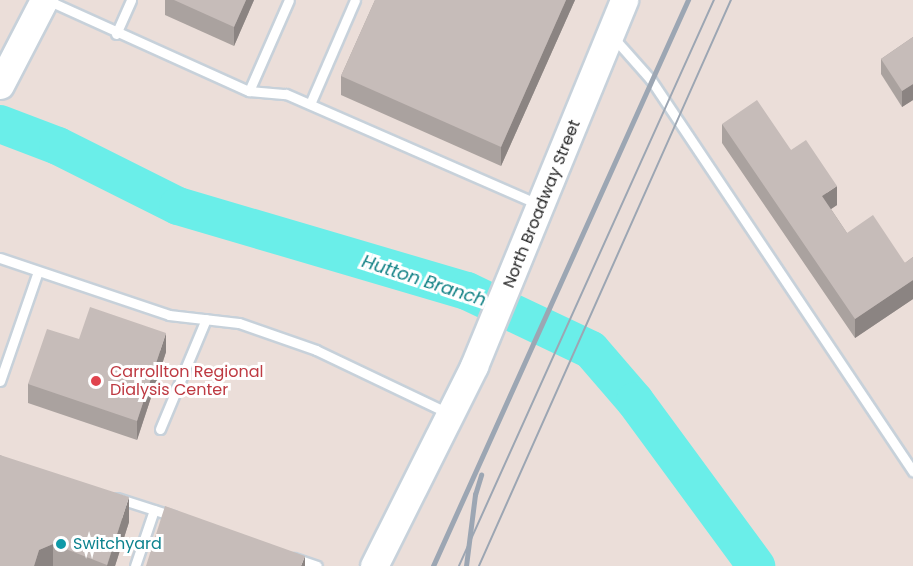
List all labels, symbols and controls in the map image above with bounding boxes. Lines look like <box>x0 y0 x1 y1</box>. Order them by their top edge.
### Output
street label: North Broadway Street <box>499 117 585 291</box>
water label: Hutton Branch <box>359 251 489 311</box>
place label: Carrollton Regional Dialysis Center <box>110 362 263 400</box>
marker: Carrollton Regional Dialysis Center <box>87 372 105 390</box>
place label: Switchyard <box>73 534 162 554</box>
marker: Switchyard <box>54 537 68 551</box>

